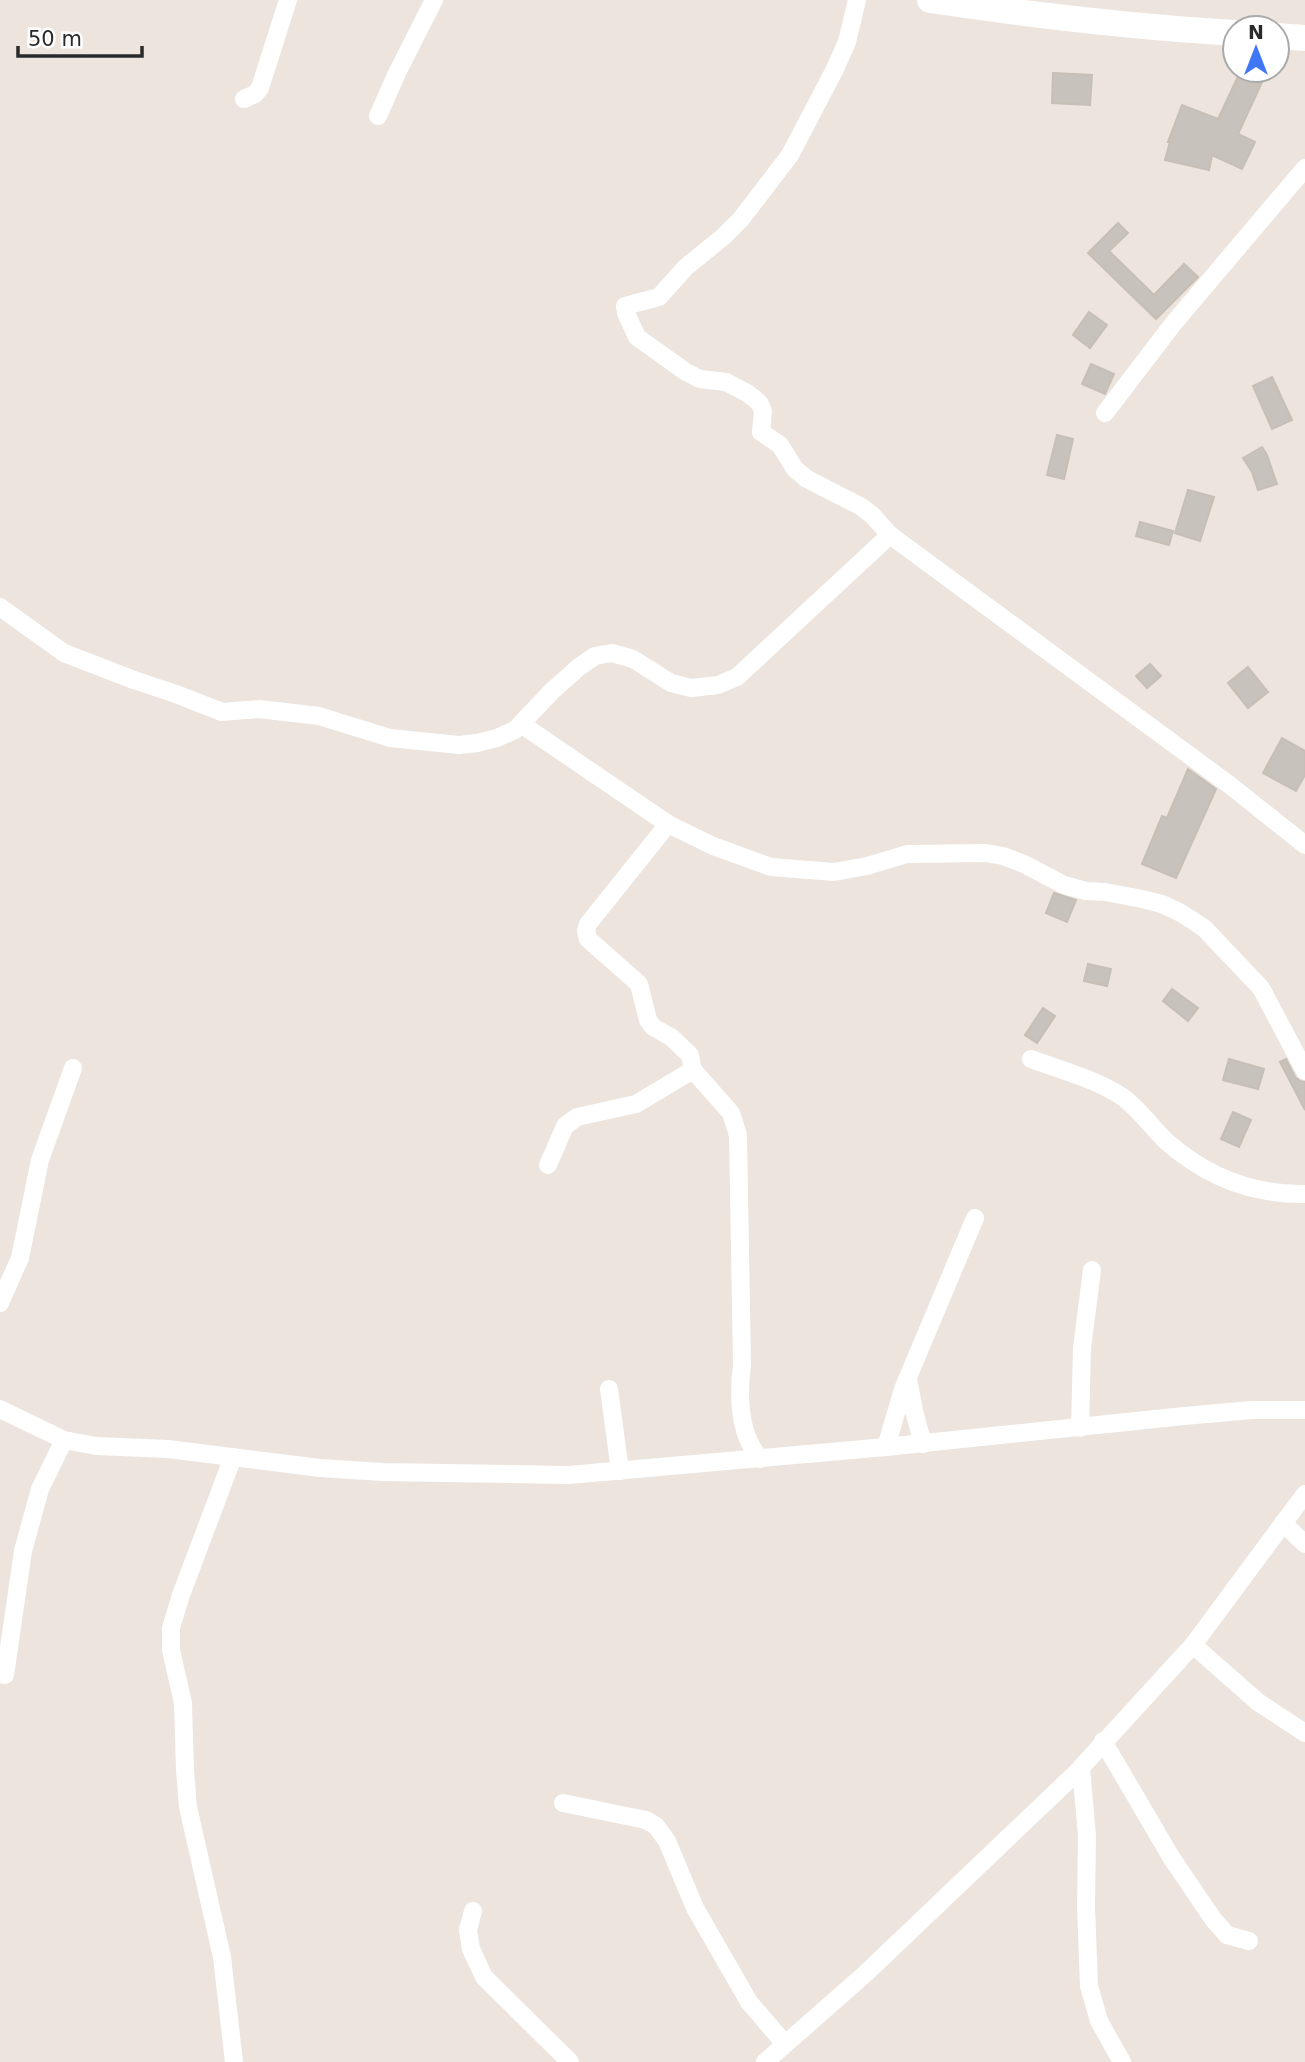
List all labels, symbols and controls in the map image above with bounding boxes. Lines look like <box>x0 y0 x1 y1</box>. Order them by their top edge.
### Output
scale bar <box>18 14 142 58</box>
north arrow <box>1221 14 1291 84</box>
text: N <box>1248 21 1264 43</box>
text: 50 m <box>28 27 82 51</box>

